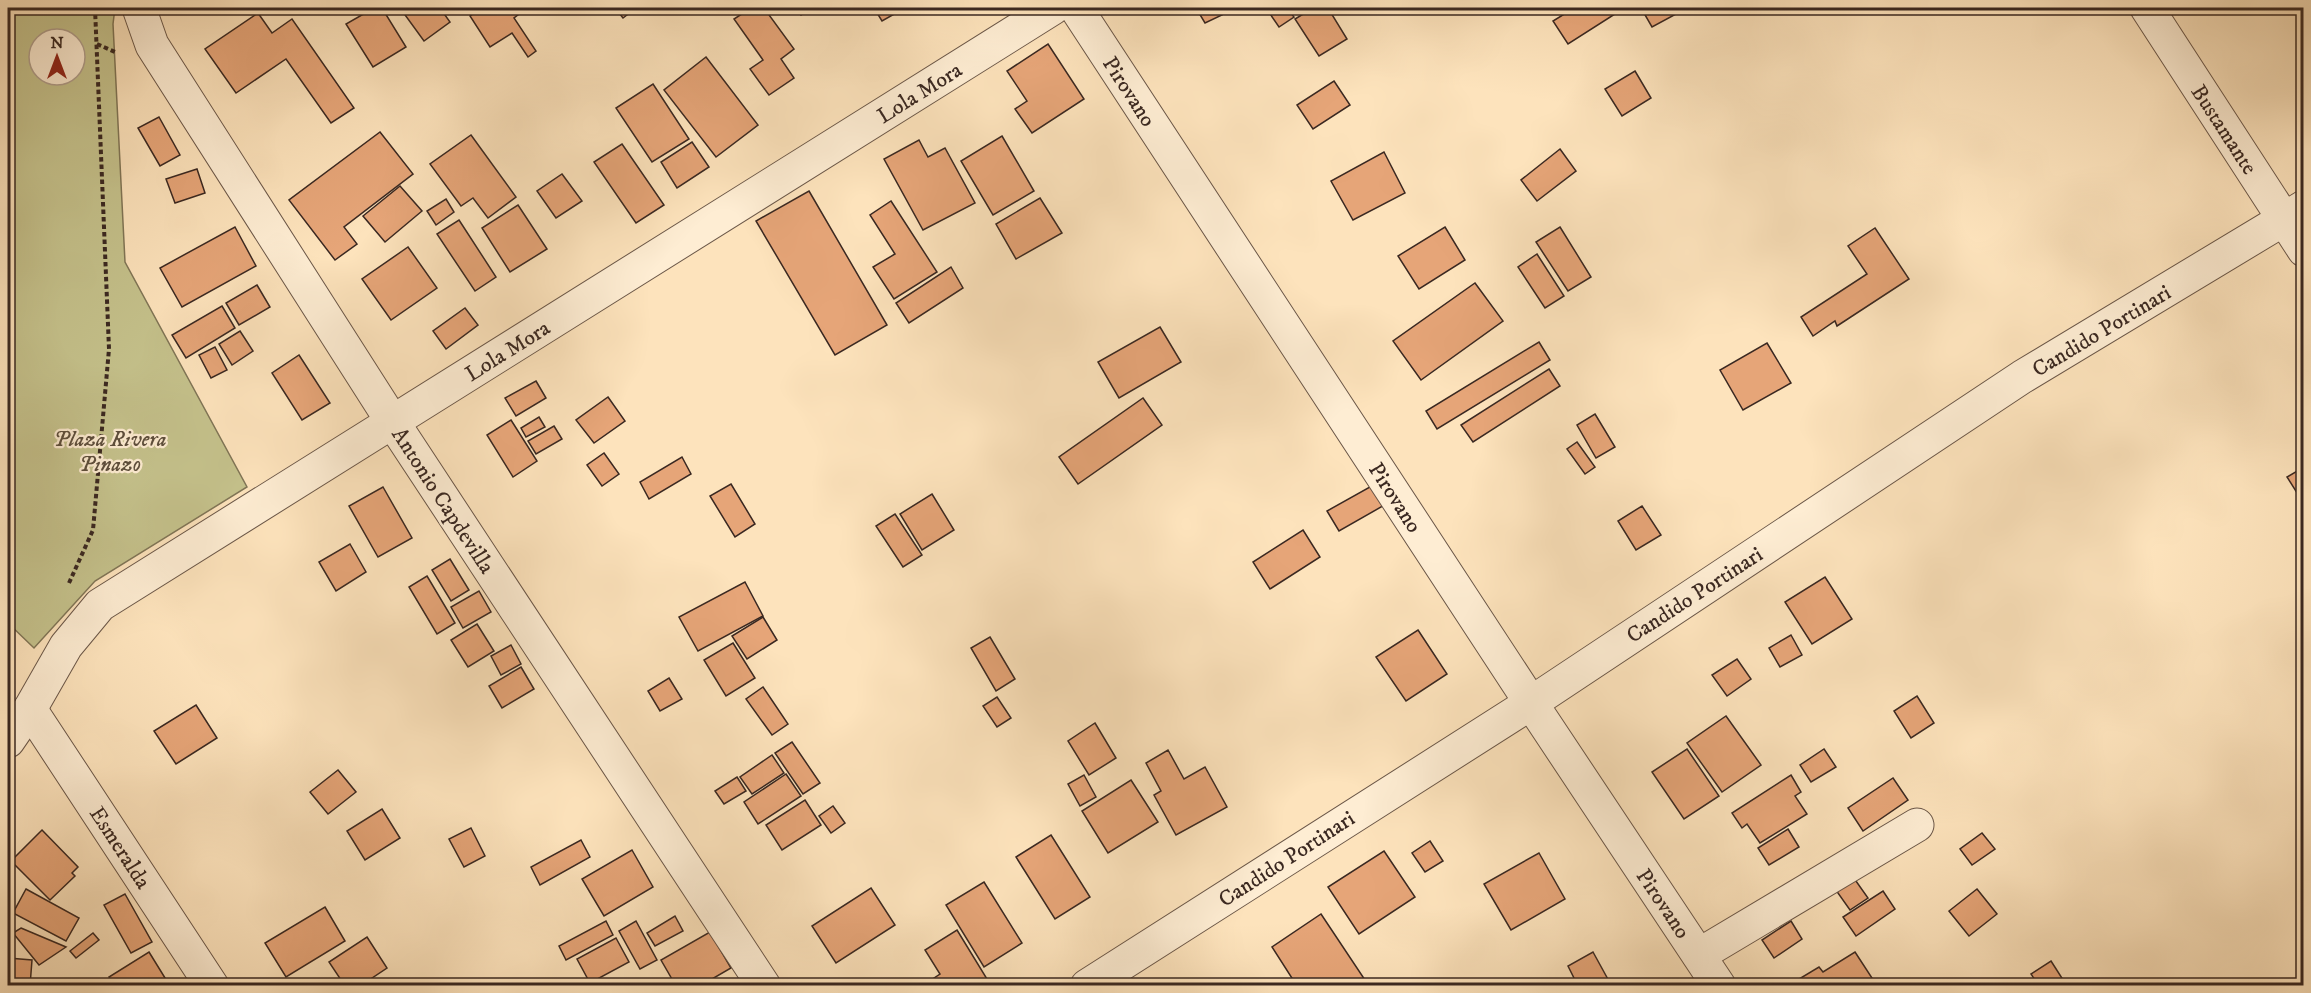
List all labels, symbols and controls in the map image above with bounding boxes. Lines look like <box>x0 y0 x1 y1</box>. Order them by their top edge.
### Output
north arrow <box>27 27 87 87</box>
text: N <box>50 33 64 53</box>
street label: Pirovano <box>1096 52 1161 132</box>
street label: Lola Mora <box>872 56 968 130</box>
street label: Bustamante <box>2185 80 2263 180</box>
street label: Candido Portinari <box>2028 279 2176 383</box>
street label: Lola Mora <box>460 314 556 388</box>
street label: Antonio Capdevilla <box>385 423 500 579</box>
park label: Plaza Rivera Pinazo <box>54 426 166 478</box>
street label: Pirovano <box>1362 458 1427 538</box>
street label: Candido Portinari <box>1622 541 1768 649</box>
street label: Esmeralda <box>83 801 157 895</box>
street label: Candido Portinari <box>1214 805 1360 913</box>
street label: Pirovano <box>1630 864 1696 944</box>

